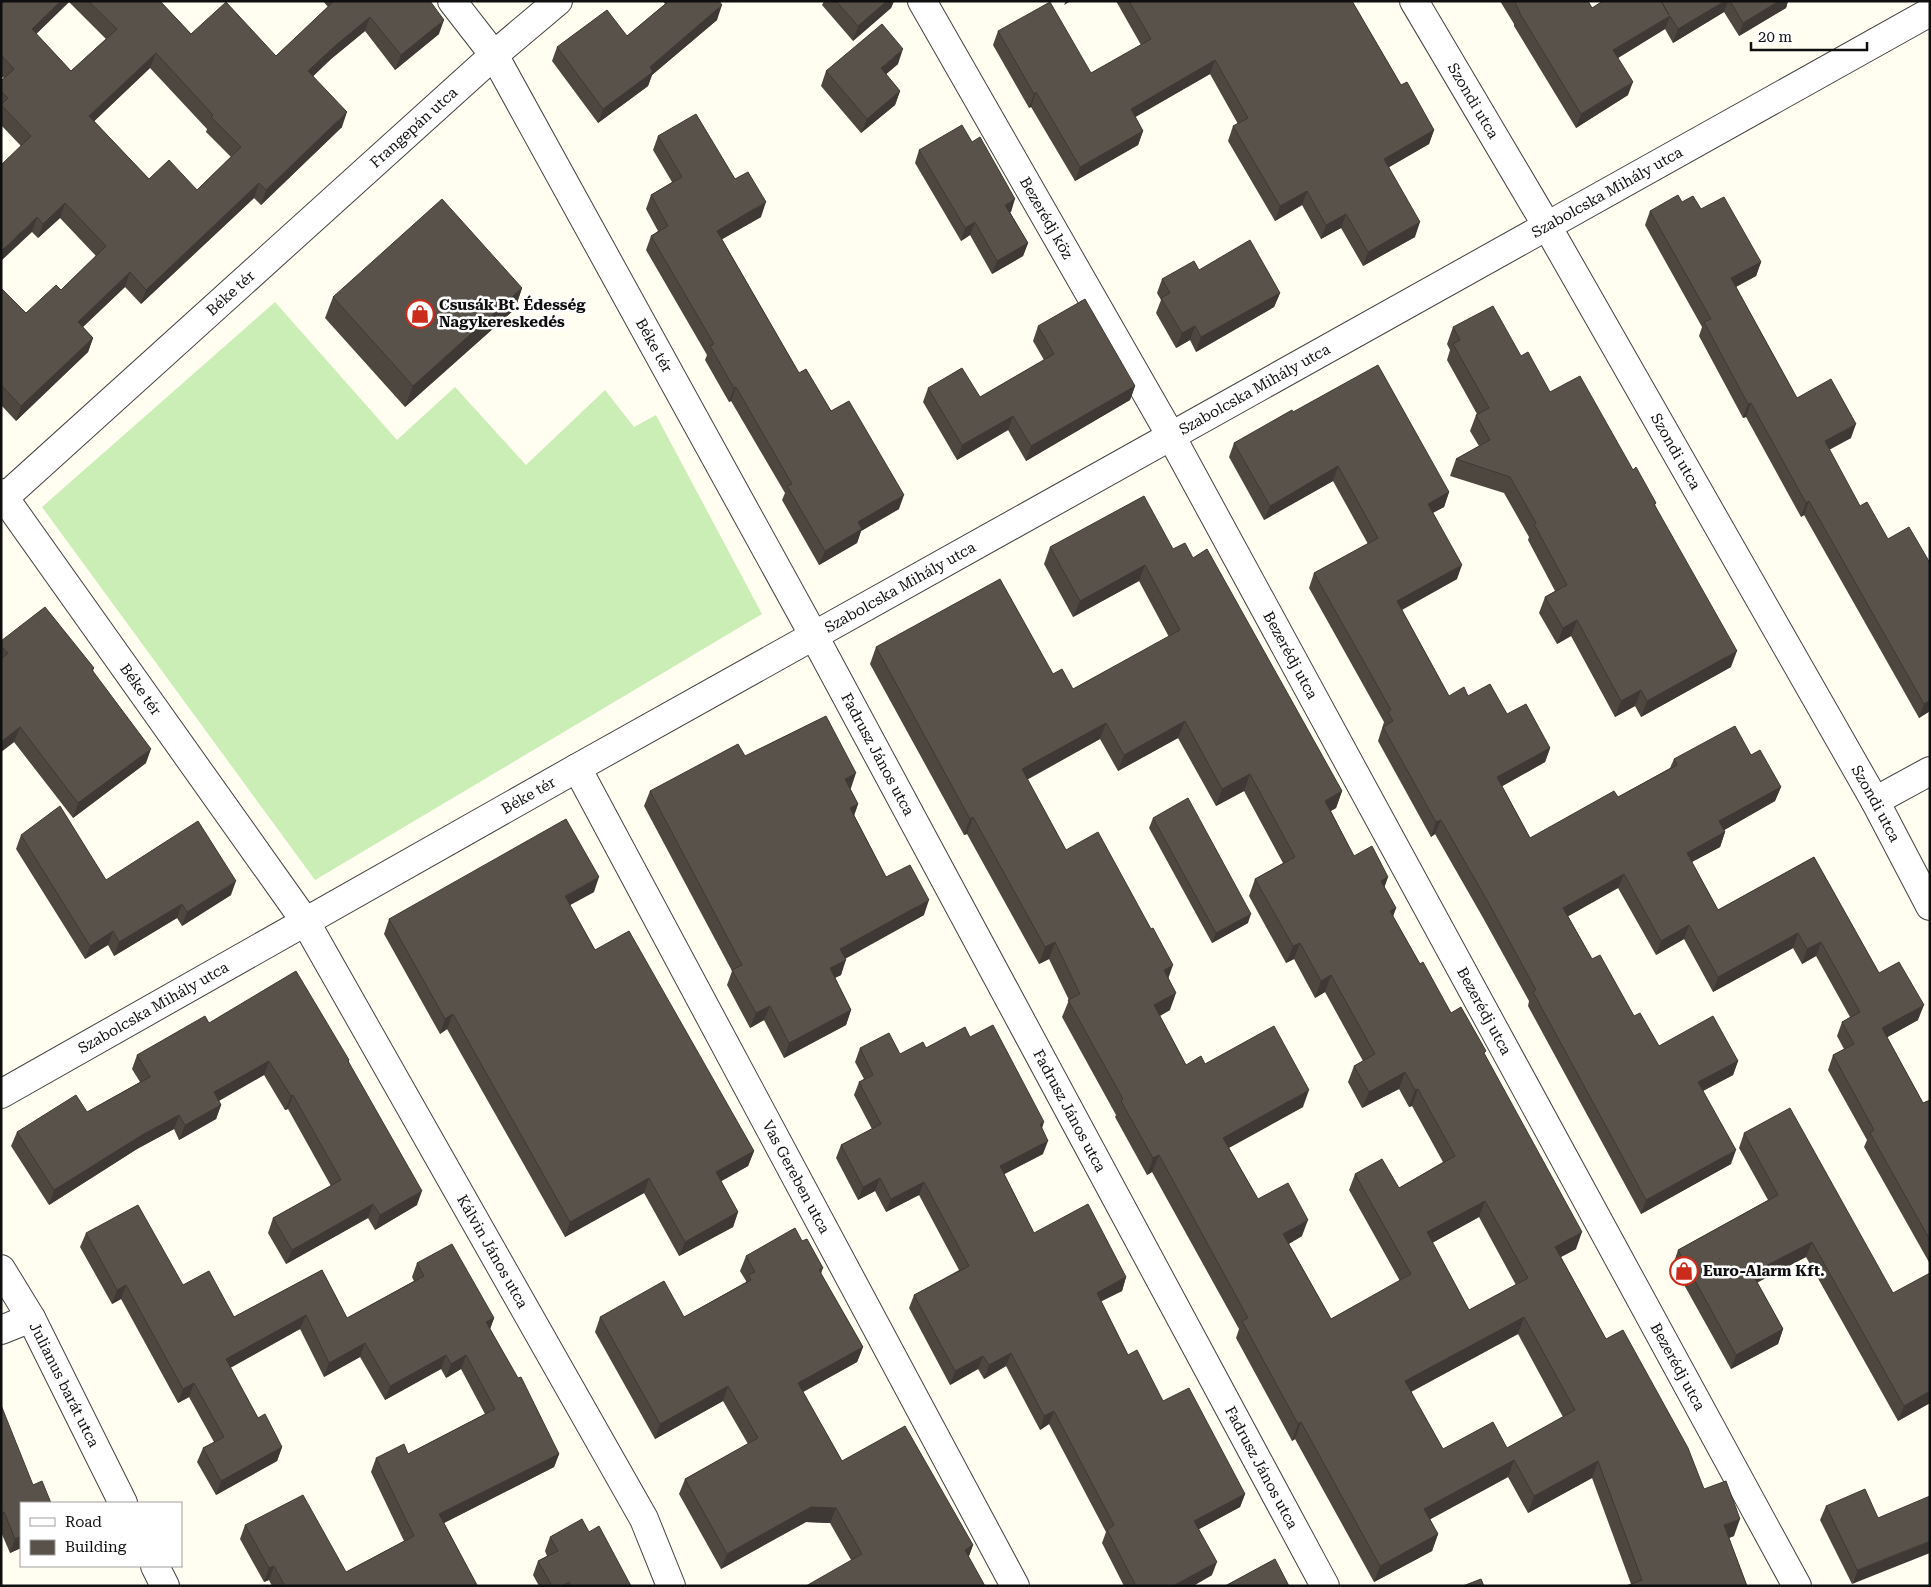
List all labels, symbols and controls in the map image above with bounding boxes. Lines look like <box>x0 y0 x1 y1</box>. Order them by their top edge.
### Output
scale bar <box>1751 20 1867 52</box>
text: 20 m <box>1758 28 1793 46</box>
street label: Szondi utca <box>1444 60 1502 142</box>
street label: Frangepán utca <box>366 83 461 172</box>
street label: Szabolcska Mihály utca <box>1529 143 1686 242</box>
street label: Bezerédj köz <box>1016 174 1077 262</box>
street label: Béke tér <box>203 267 259 320</box>
place label: Csusák Bt. Édesség Nagykereskedés <box>439 295 586 331</box>
shop icon: Csusák Bt. Édesség Nagykereskedés <box>405 299 435 329</box>
street label: Béke tér <box>632 315 676 376</box>
street label: Szabolcska Mihály utca <box>1176 340 1333 439</box>
street label: Szondi utca <box>1647 410 1704 493</box>
street label: Szabolcska Mihály utca <box>821 538 979 637</box>
street label: Bezerédj utca <box>1259 608 1322 702</box>
street label: Béke tér <box>116 660 165 719</box>
street label: Fadrusz János utca <box>837 690 918 819</box>
street label: Szondi utca <box>1847 762 1904 845</box>
street label: Béke tér <box>498 773 559 818</box>
street label: Szabolcska Mihály utca <box>75 958 232 1058</box>
street label: Bezerédj utca <box>1453 964 1515 1058</box>
street label: Fadrusz János utca <box>1029 1046 1110 1175</box>
street label: Vas Gereben utca <box>758 1117 834 1237</box>
street label: Kálvin János utca <box>453 1192 532 1312</box>
shop icon: Euro-Alarm Kft. <box>1669 1256 1699 1286</box>
place label: Euro-Alarm Kft. <box>1703 1262 1825 1280</box>
street label: Julianus barát utca <box>26 1319 103 1450</box>
street label: Bezerédj utca <box>1647 1320 1709 1414</box>
street label: Fadrusz János utca <box>1221 1403 1302 1532</box>
legend <box>20 1502 182 1567</box>
text: Road <box>65 1513 102 1531</box>
text: Building <box>65 1538 127 1556</box>

